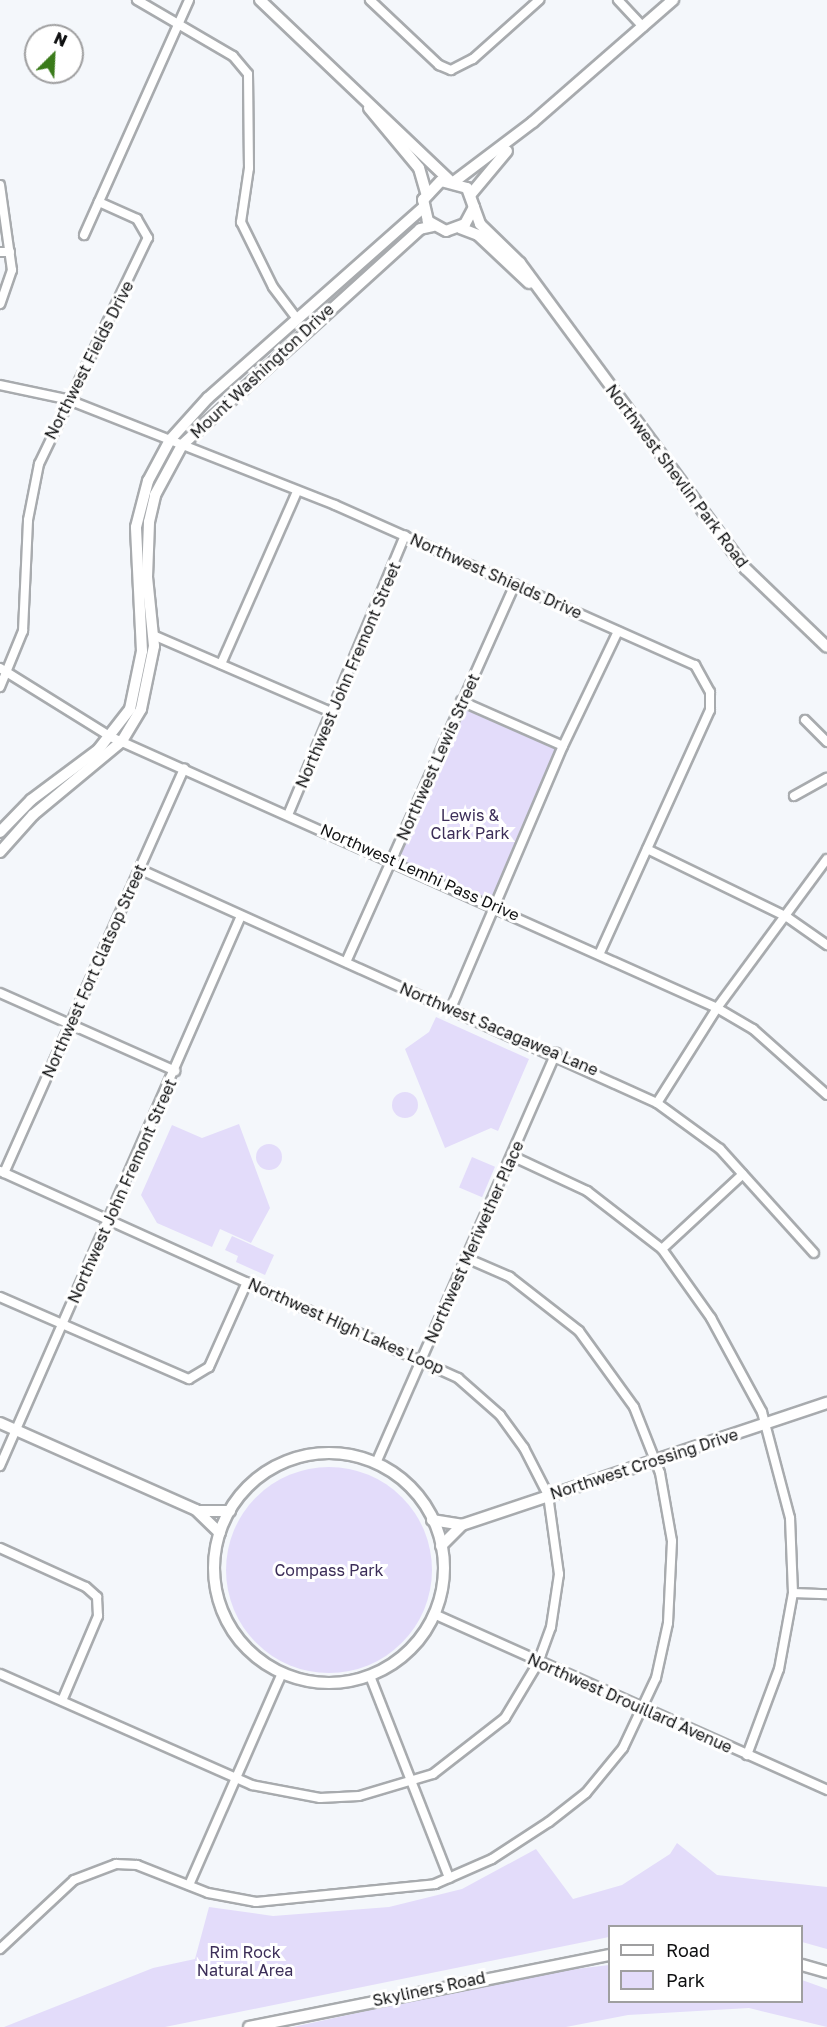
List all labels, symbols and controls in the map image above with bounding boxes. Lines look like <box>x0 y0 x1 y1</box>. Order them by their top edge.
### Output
north arrow <box>24 24 84 84</box>
text: N <box>51 28 70 51</box>
street label: Northwest Fields Drive <box>41 278 137 442</box>
street label: Mount Washington Drive <box>186 300 338 442</box>
street label: Northwest Shevlin Park Road <box>602 381 752 571</box>
street label: Northwest Shields Drive <box>407 529 585 623</box>
street label: Northwest John Fremont Street <box>292 559 404 791</box>
street label: Northwest Lewis Street <box>393 671 483 843</box>
park label: Lewis & Clark Park <box>431 805 509 843</box>
street label: Northwest Lemhi Pass Drive <box>317 819 523 925</box>
street label: Northwest Fort Clatsop Street <box>38 861 150 1081</box>
street label: Northwest Sacagawea Lane <box>397 978 601 1080</box>
street label: Northwest John Fremont Street <box>64 1076 180 1306</box>
street label: Northwest Meriwether Place <box>421 1138 527 1346</box>
street label: Northwest High Lakes Loop <box>245 1274 447 1378</box>
street label: Northwest Crossing Drive <box>548 1425 740 1503</box>
park label: Compass Park <box>274 1560 384 1580</box>
street label: Northwest Drouillard Avenue <box>525 1649 735 1757</box>
legend <box>608 1925 803 2003</box>
text: Road <box>666 1939 710 1961</box>
park label: Rim Rock Natural Area <box>197 1942 293 1980</box>
street label: Skyliners Road <box>371 1968 487 2010</box>
text: Park <box>666 1969 705 1991</box>

